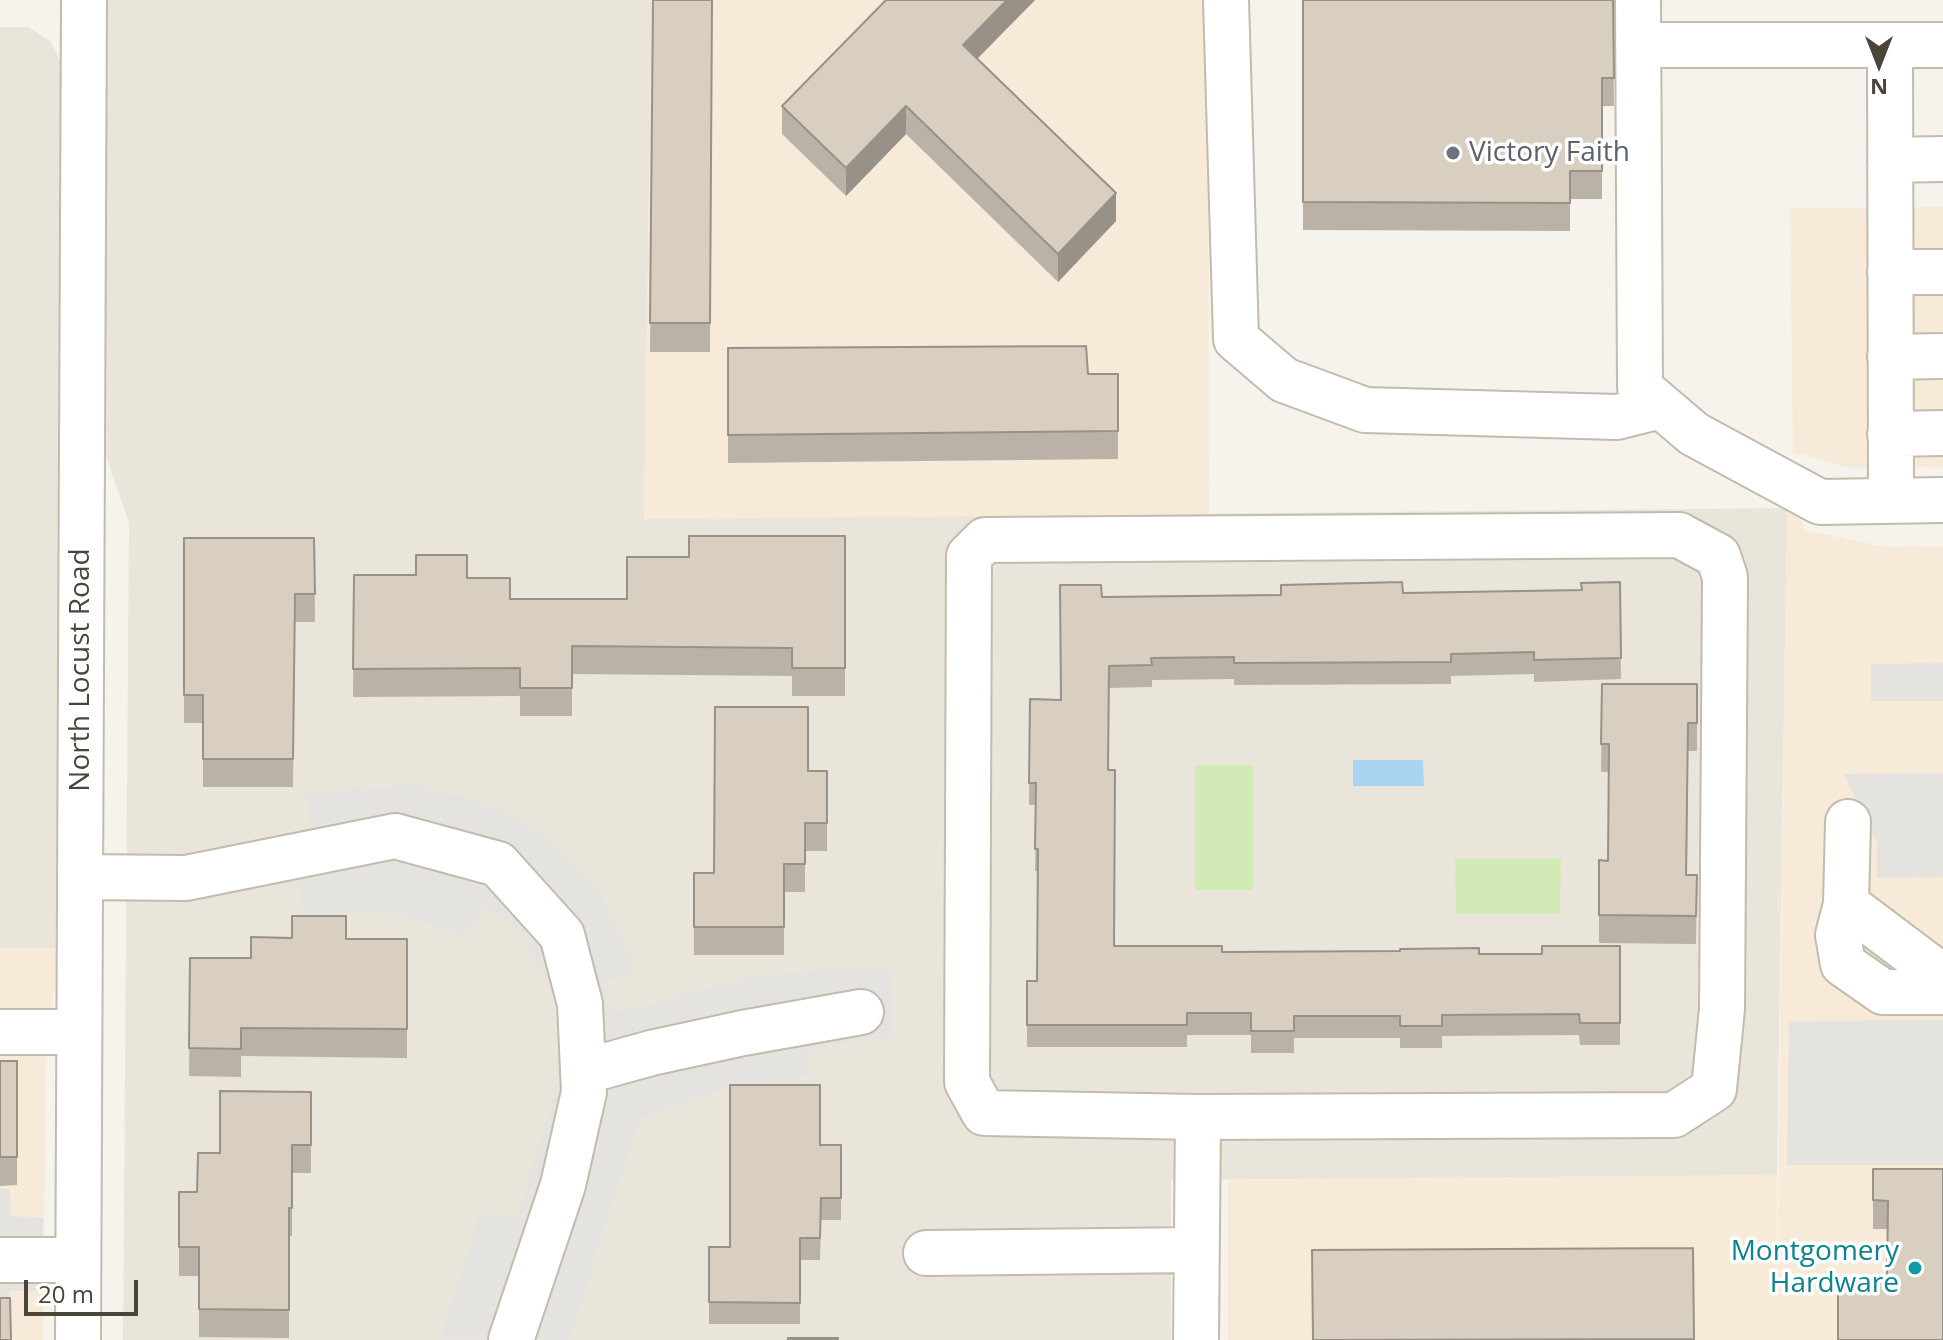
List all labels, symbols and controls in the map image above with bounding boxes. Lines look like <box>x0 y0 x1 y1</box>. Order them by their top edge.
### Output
north arrow <box>1839 24 1919 104</box>
text: N <box>1870 73 1888 103</box>
place label: Victory Faith <box>1469 136 1630 170</box>
marker: Victory Faith <box>1444 144 1462 162</box>
street label: North Locust Road <box>64 548 98 792</box>
place label: Montgomery Hardware <box>1731 1235 1899 1301</box>
marker: Montgomery Hardware <box>1906 1259 1924 1277</box>
scale bar <box>28 1264 142 1314</box>
text: 20 m <box>38 1277 94 1310</box>

